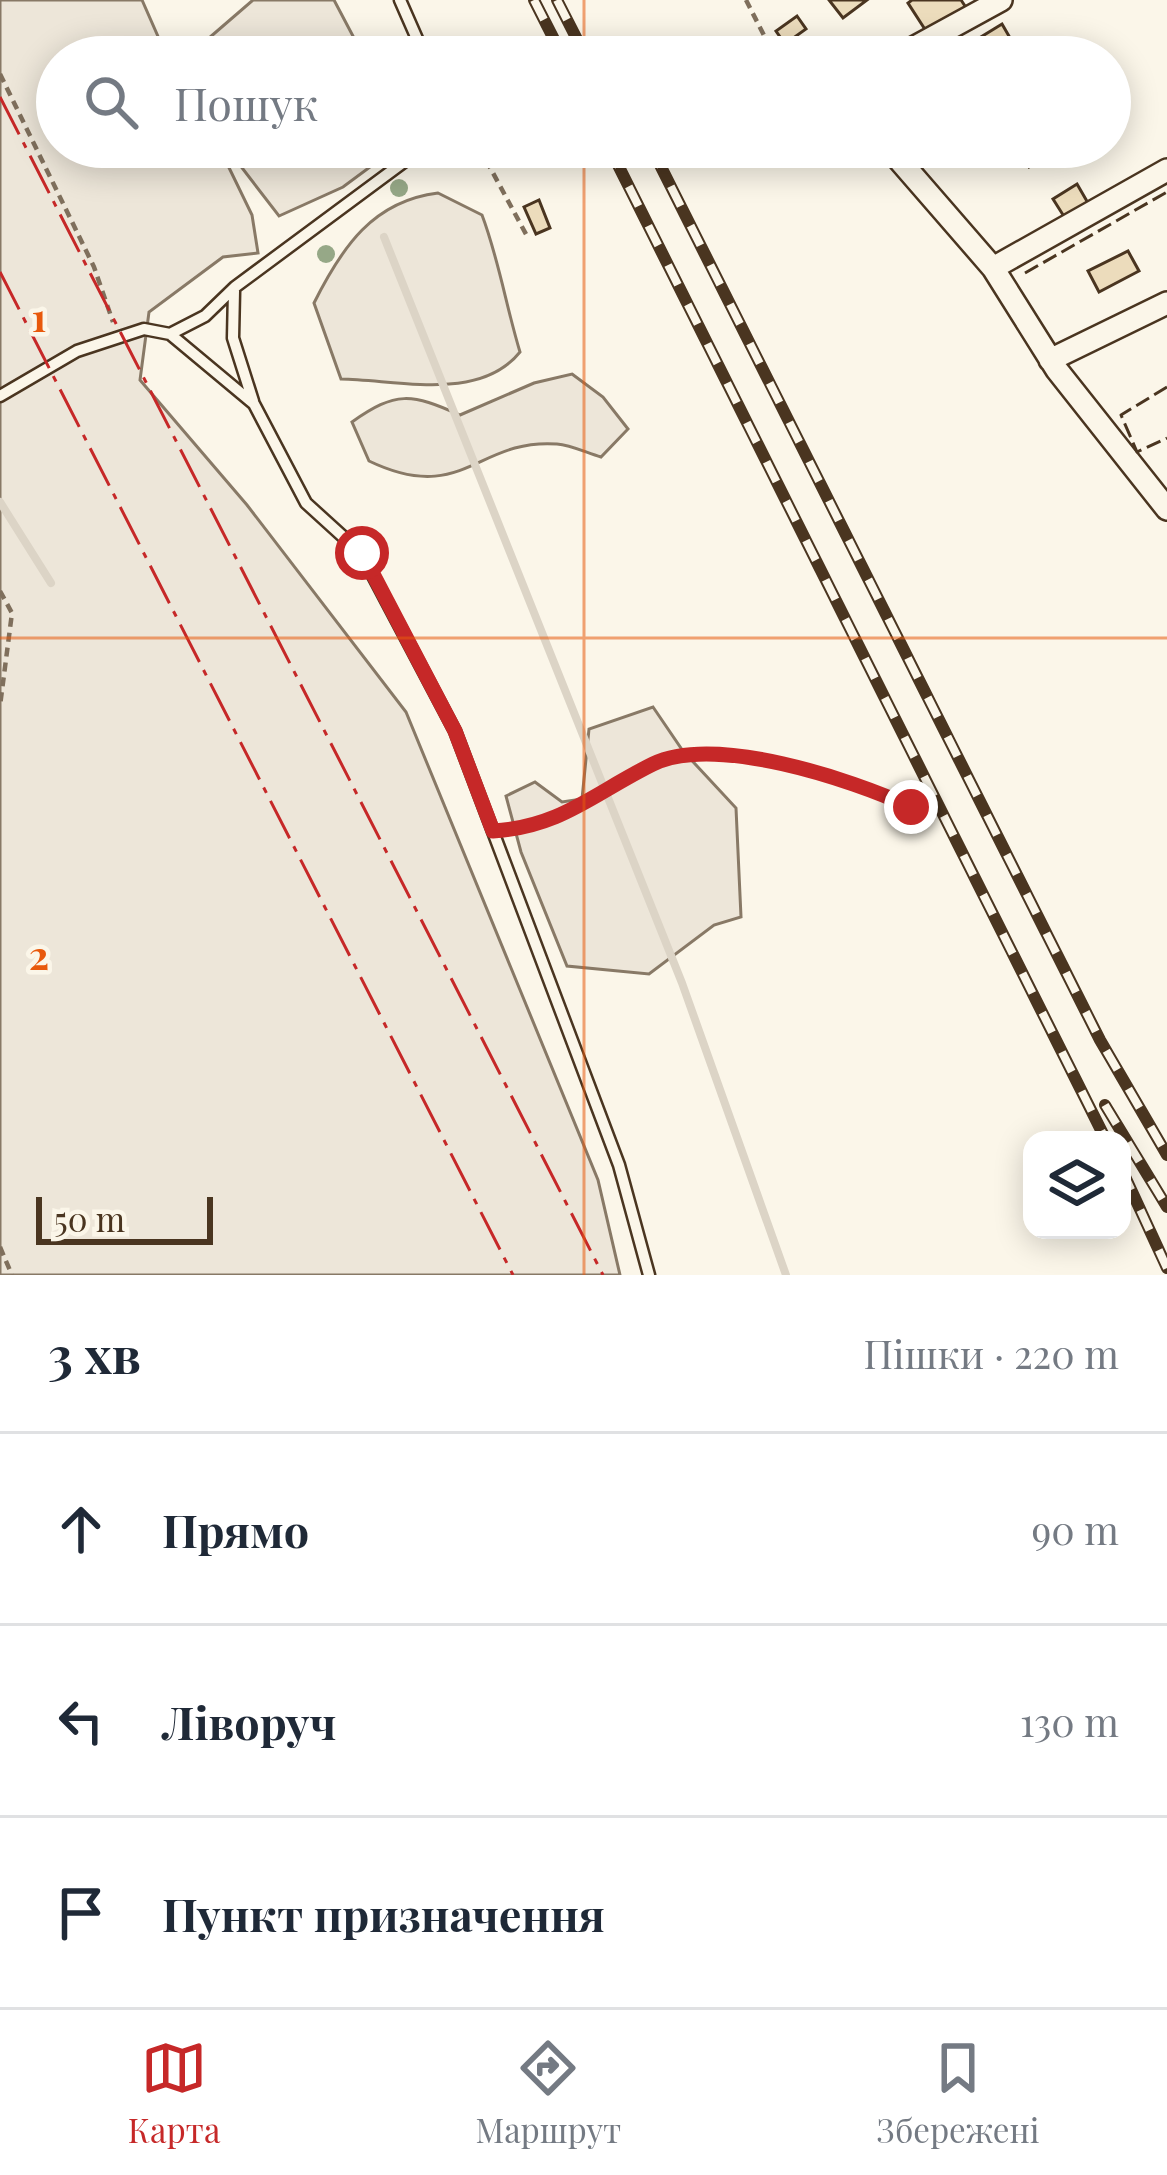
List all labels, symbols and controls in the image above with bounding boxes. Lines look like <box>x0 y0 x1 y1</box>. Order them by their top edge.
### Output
search box <box>36 36 1131 168</box>
icon: search <box>78 69 144 135</box>
text: Пошук <box>174 72 318 132</box>
text: 1 <box>32 290 46 342</box>
route start <box>335 526 389 580</box>
route end <box>884 780 938 834</box>
text: 2 <box>29 928 49 980</box>
map controls <box>1023 1131 1131 1239</box>
button: layers <box>1023 1131 1131 1239</box>
scale bar <box>36 1191 213 1244</box>
text: 50 m <box>54 1196 125 1240</box>
text: 3 хв <box>48 1319 141 1387</box>
text: Пішки · 220 m <box>864 1327 1119 1379</box>
icon: ahead <box>48 1496 114 1562</box>
text: Прямо <box>162 1499 309 1559</box>
text: 90 m <box>1031 1503 1119 1555</box>
icon: left <box>48 1688 114 1754</box>
text: Ліворуч <box>162 1691 336 1751</box>
text: 130 m <box>1020 1695 1119 1747</box>
icon: arrive <box>48 1880 114 1946</box>
text: Пункт призначення <box>162 1883 605 1943</box>
tab: Карта <box>128 2035 220 2151</box>
tab: Маршрут <box>476 2035 621 2151</box>
tab: Збережені <box>877 2035 1039 2151</box>

